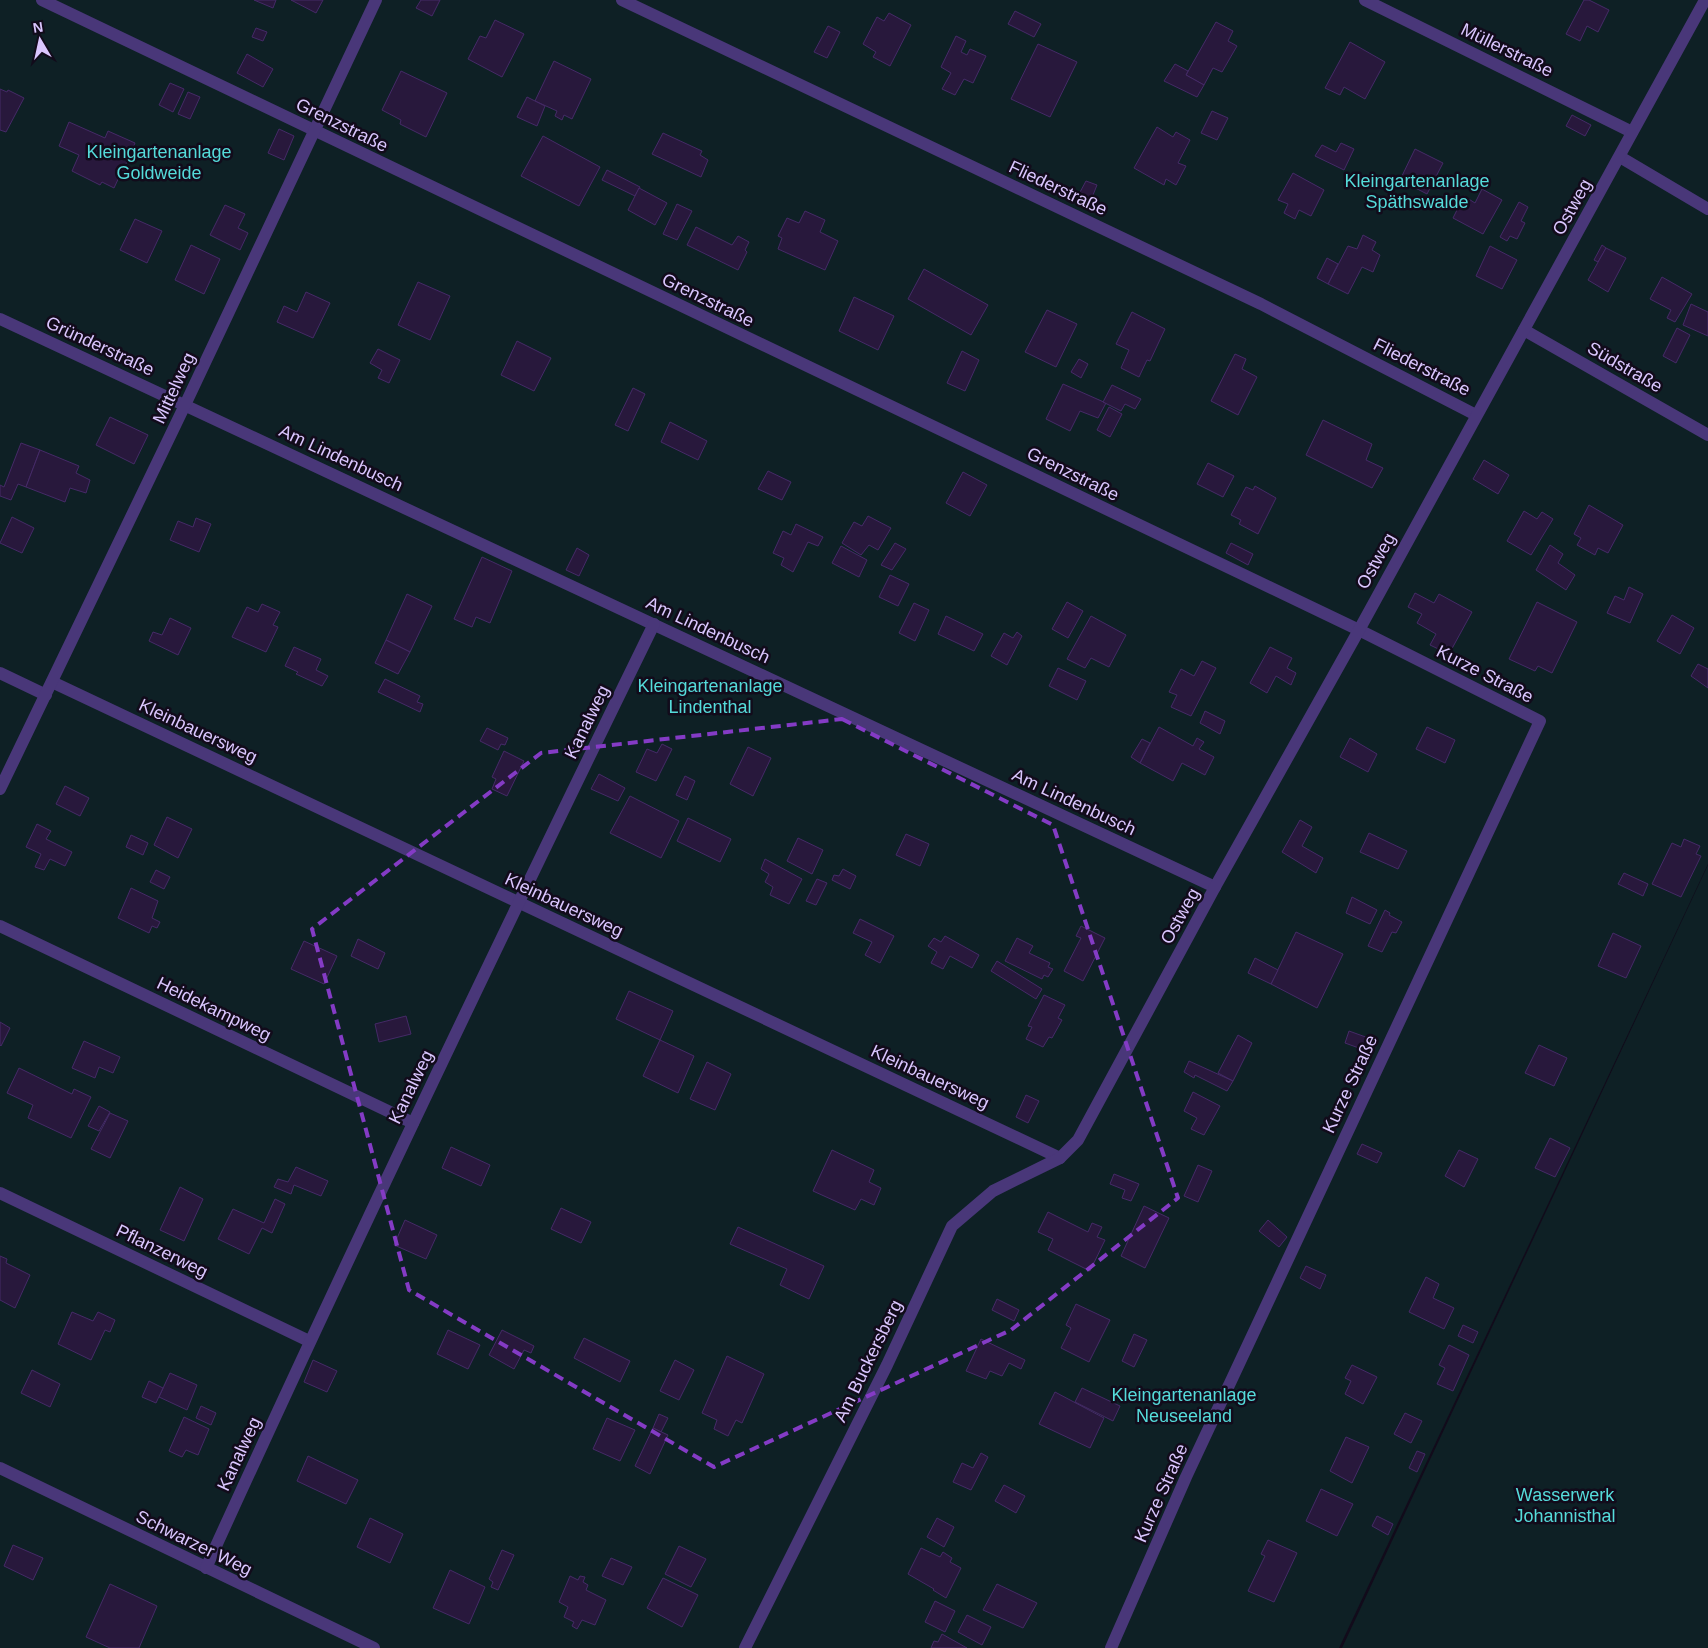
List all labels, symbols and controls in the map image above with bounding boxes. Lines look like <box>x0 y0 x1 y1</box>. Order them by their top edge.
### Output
north arrow <box>15 15 65 65</box>
text: N <box>32 18 44 36</box>
street label: Müllerstraße <box>1458 19 1556 81</box>
street label: Grenzstraße <box>293 94 391 156</box>
park label: Kleingartenanlage Goldweide <box>86 142 232 183</box>
street label: Fliederstraße <box>1006 157 1110 219</box>
park label: Kleingartenanlage Späthswalde <box>1344 171 1490 212</box>
street label: Ostweg <box>1548 175 1596 239</box>
street label: Grenzstraße <box>659 269 757 331</box>
street label: Gründerstraße <box>43 312 157 380</box>
street label: Fliederstraße <box>1370 334 1474 400</box>
street label: Südstraße <box>1584 338 1666 396</box>
street label: Mittelweg <box>149 349 199 427</box>
street label: Am Lindenbusch <box>276 421 406 495</box>
street label: Grenzstraße <box>1024 443 1122 505</box>
street label: Ostweg <box>1352 529 1400 593</box>
street label: Am Lindenbusch <box>643 593 773 667</box>
street label: Kurze Straße <box>1433 641 1537 707</box>
park label: Kleingartenanlage Lindenthal <box>637 676 783 717</box>
street label: Kanalweg <box>561 682 613 762</box>
street label: Kleinbauersweg <box>136 695 260 767</box>
street label: Am Lindenbusch <box>1009 765 1139 839</box>
street label: Kleinbauersweg <box>502 869 626 941</box>
street label: Ostweg <box>1156 884 1204 948</box>
street label: Heidekampweg <box>154 973 274 1045</box>
street label: Kurze Straße <box>1319 1032 1381 1136</box>
street label: Kleinbauersweg <box>868 1041 992 1113</box>
street label: Kanalweg <box>385 1047 437 1127</box>
street label: Pflanzerweg <box>113 1220 211 1282</box>
street label: Am Buckersberg <box>830 1297 906 1425</box>
park label: Kleingartenanlage Neuseeland <box>1111 1385 1257 1426</box>
street label: Kanalweg <box>213 1414 265 1494</box>
street label: Kurze Straße <box>1130 1440 1192 1546</box>
park label: Wasserwerk Johannisthal <box>1514 1485 1616 1526</box>
street label: Schwarzer Weg <box>133 1506 255 1580</box>

